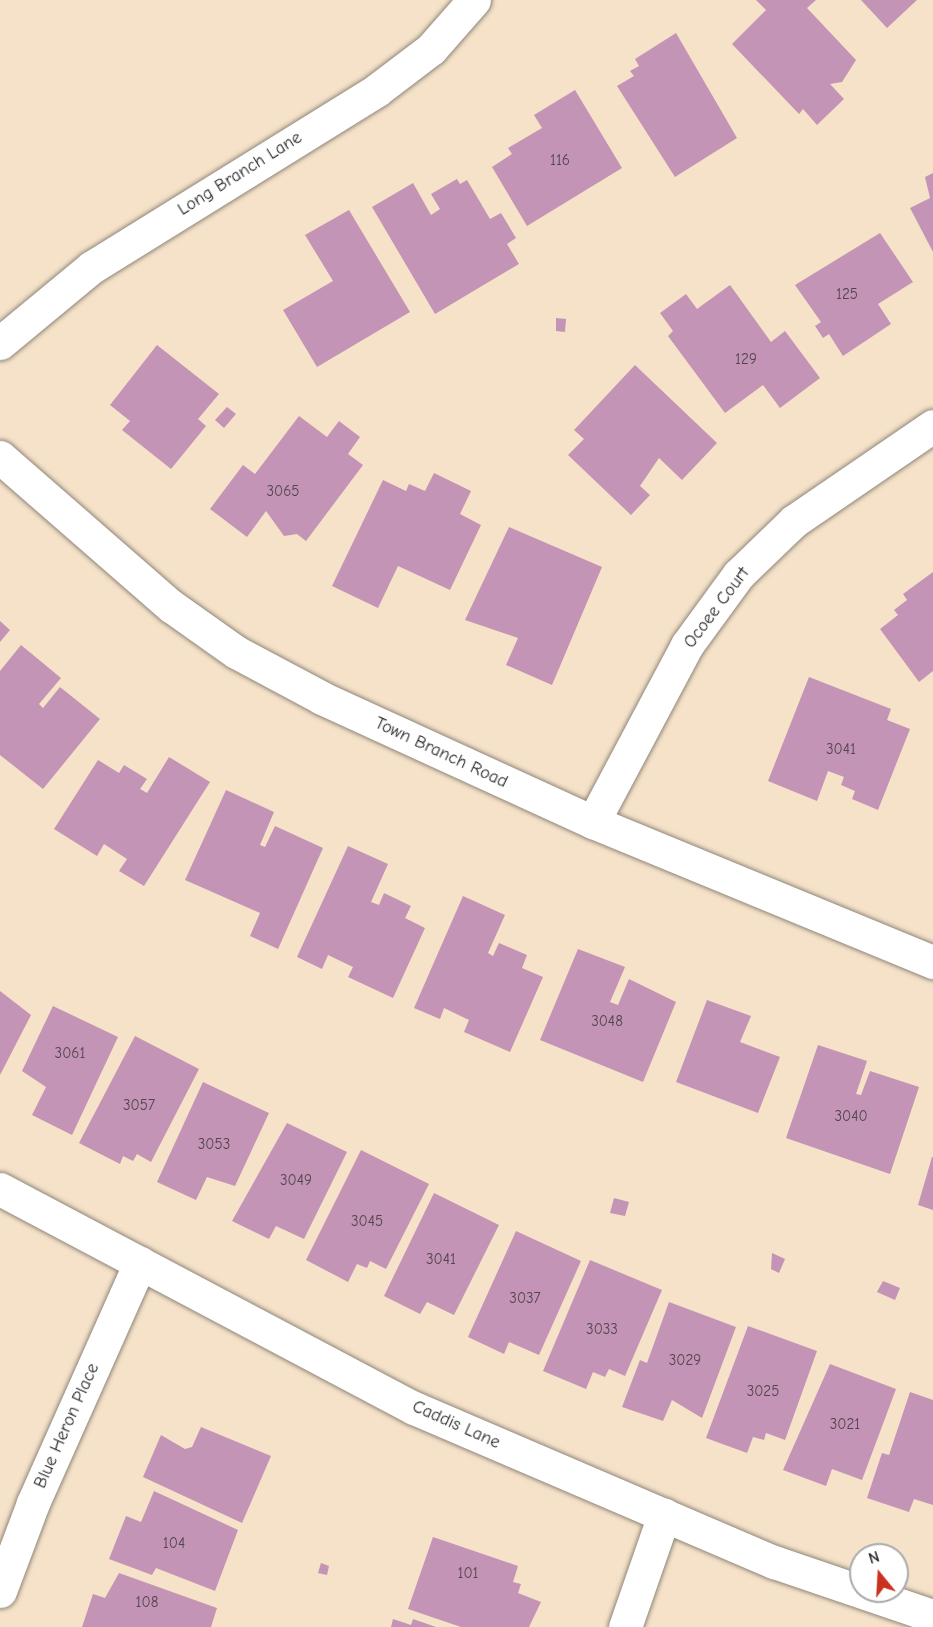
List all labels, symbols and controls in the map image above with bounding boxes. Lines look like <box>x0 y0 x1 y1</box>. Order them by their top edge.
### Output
street label: Long Branch Lane <box>174 127 306 221</box>
house number: 116 <box>550 152 570 170</box>
house number: 125 <box>836 286 858 304</box>
house number: 129 <box>735 351 757 369</box>
house number: 3065 <box>267 483 299 501</box>
street label: Ocoee Court <box>680 563 754 653</box>
street label: Town Branch Road <box>371 713 511 793</box>
house number: 3041 <box>826 741 856 759</box>
house number: 3048 <box>591 1013 623 1031</box>
house number: 3061 <box>55 1045 85 1063</box>
house number: 3057 <box>123 1097 155 1115</box>
house number: 3040 <box>834 1108 868 1126</box>
house number: 3053 <box>198 1136 230 1154</box>
house number: 3049 <box>280 1172 312 1190</box>
house number: 3045 <box>351 1213 383 1231</box>
house number: 3041 <box>426 1251 456 1269</box>
house number: 3037 <box>509 1290 541 1308</box>
house number: 3033 <box>586 1321 618 1339</box>
house number: 3029 <box>669 1352 701 1370</box>
street label: Blue Heron Place <box>30 1360 104 1492</box>
house number: 3025 <box>747 1383 779 1401</box>
street label: Caddis Lane <box>409 1396 503 1454</box>
house number: 3021 <box>830 1416 860 1434</box>
house number: 104 <box>163 1535 185 1553</box>
north arrow <box>849 1543 909 1603</box>
text: N <box>866 1548 882 1568</box>
house number: 101 <box>457 1565 479 1583</box>
house number: 108 <box>136 1594 158 1612</box>

